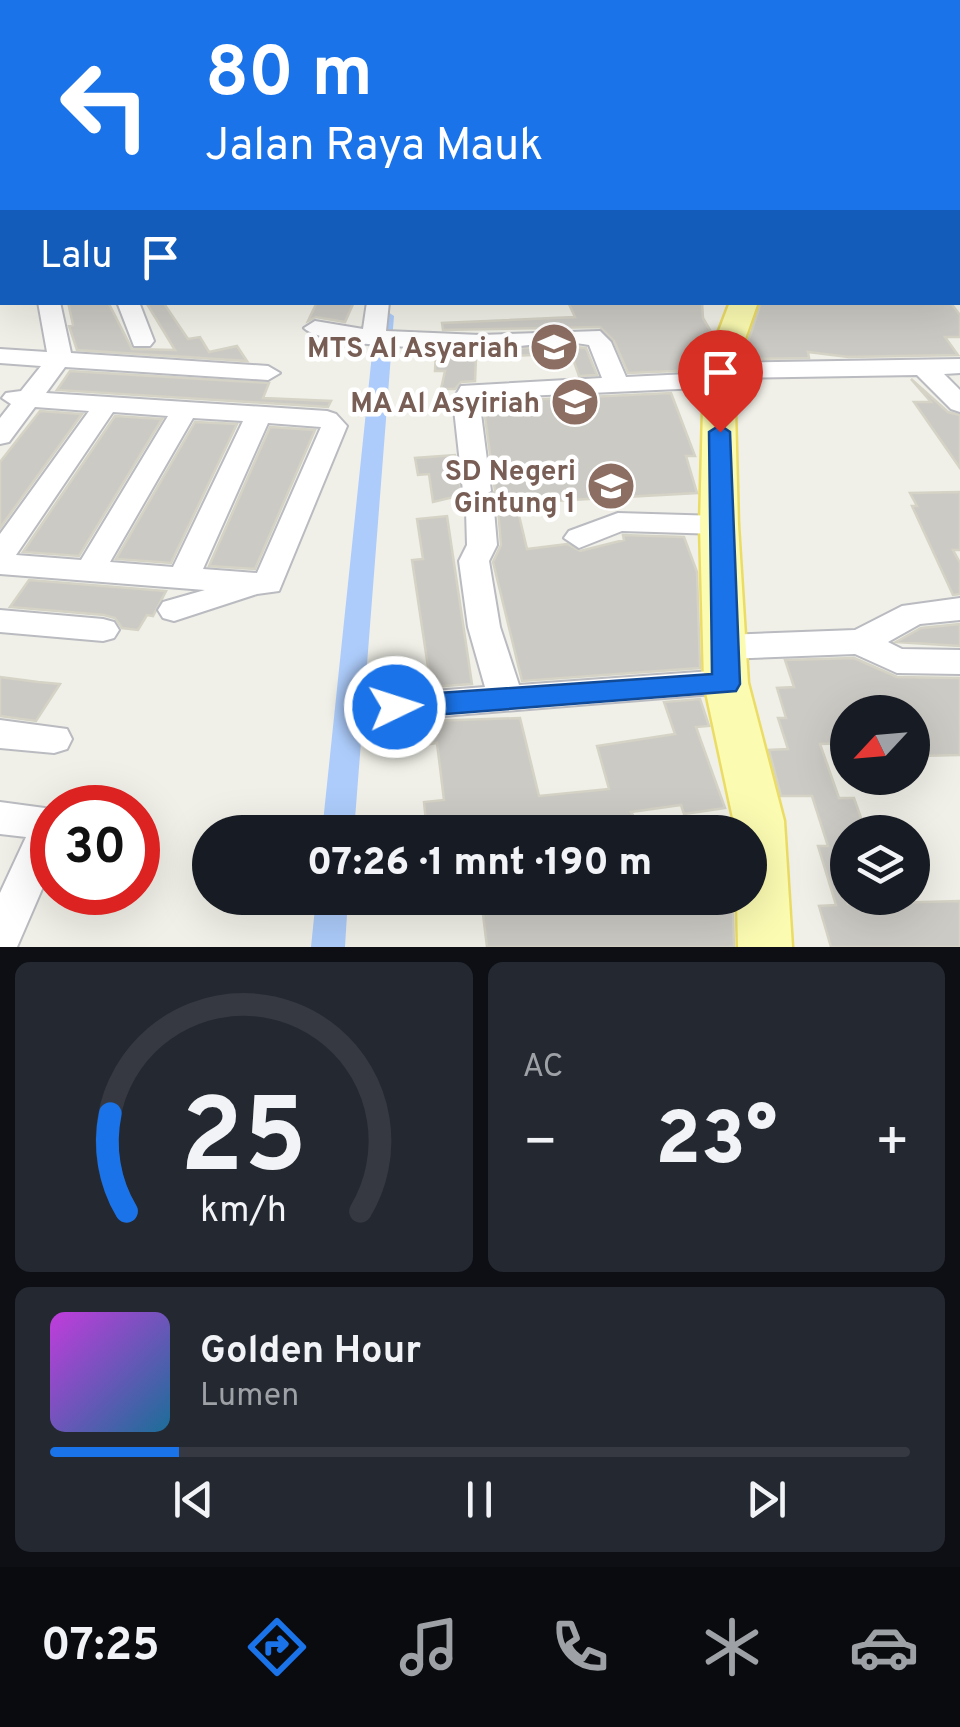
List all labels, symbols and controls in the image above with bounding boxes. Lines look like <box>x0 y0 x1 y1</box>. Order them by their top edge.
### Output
text: 80 m <box>205 32 373 121</box>
icon: left <box>40 40 170 170</box>
text: Jalan Raya Mauk <box>205 119 543 176</box>
icon: arrive <box>133 230 188 285</box>
text: Lalu <box>40 233 113 282</box>
school or university icon: MTS Al Asyariah <box>528 321 580 373</box>
pin <box>678 330 763 433</box>
place label: MTS Al Asyariah <box>307 332 519 368</box>
icon: arrive <box>693 345 748 400</box>
school or university icon: MA Al Asyiriah <box>549 376 601 428</box>
place label: MA Al Asyiriah <box>350 387 540 423</box>
place label: SD Negeri Gintung 1 <box>445 455 576 523</box>
school or university icon: SD Negeri Gintung 1 <box>585 460 637 512</box>
position arrow <box>343 655 447 759</box>
north arrow <box>830 695 930 795</box>
map controls <box>830 695 930 915</box>
speed limit sign: 30 <box>30 785 160 915</box>
button: layers <box>830 815 930 915</box>
text: 07:26 · 1 mnt · 190 m <box>307 840 652 889</box>
text: AC <box>523 1048 564 1088</box>
text: 25 <box>180 1077 307 1209</box>
text: 23° <box>655 1096 777 1191</box>
text: − <box>523 1110 558 1180</box>
text: + <box>875 1110 910 1180</box>
text: km/h <box>200 1189 287 1235</box>
text: Golden Hour <box>200 1328 421 1377</box>
text: Lumen <box>200 1377 299 1417</box>
icon: previous <box>166 1472 221 1527</box>
icon: pause <box>452 1472 507 1527</box>
icon: next <box>739 1472 794 1527</box>
icon: directions <box>242 1612 312 1682</box>
icon: music <box>394 1612 464 1682</box>
icon: phone <box>545 1612 615 1682</box>
icon: climate <box>697 1612 767 1682</box>
icon: car <box>849 1612 919 1682</box>
text: 07:25 <box>41 1619 160 1676</box>

